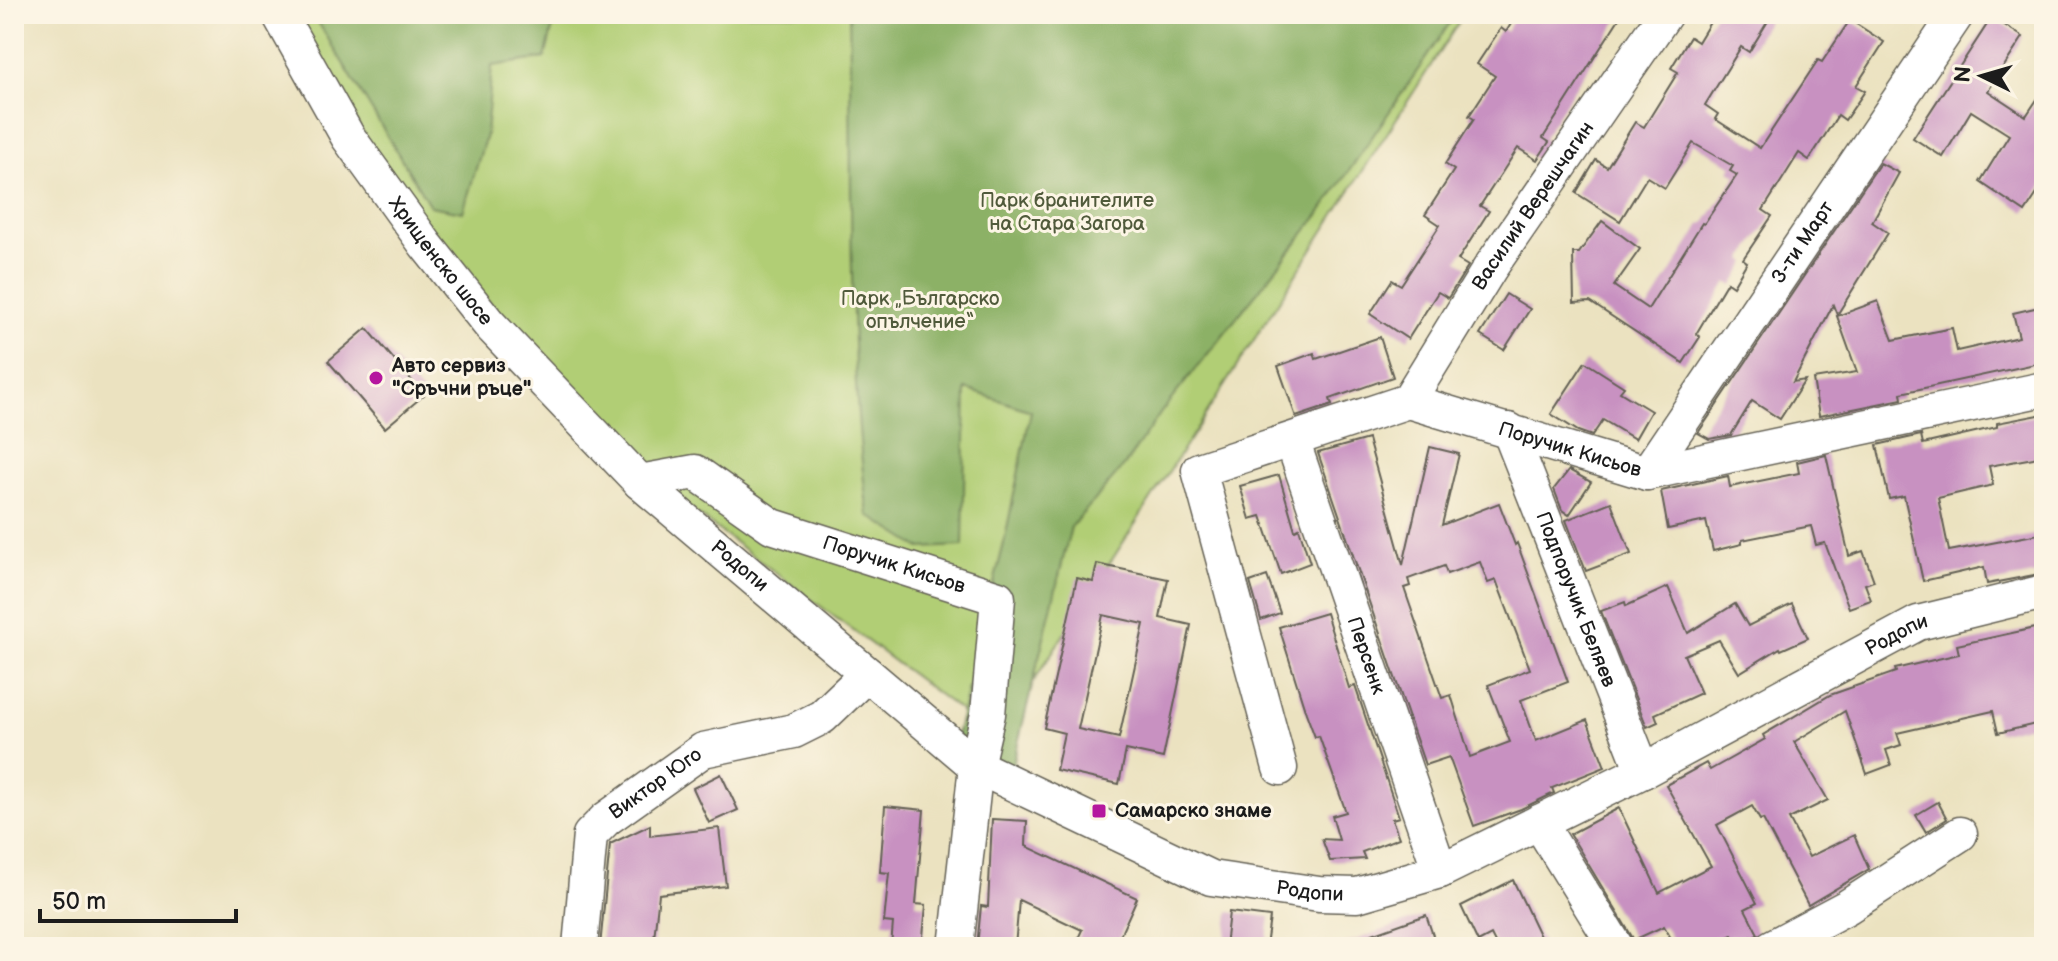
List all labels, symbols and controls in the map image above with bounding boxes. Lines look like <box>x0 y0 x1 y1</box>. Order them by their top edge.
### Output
north arrow <box>1942 36 2022 116</box>
text: N <box>1949 65 1978 84</box>
street label: Василий Верешчагин <box>1467 117 1599 295</box>
park label: Парк бранителите на Стара Загора <box>980 189 1154 236</box>
street label: Хрищенско шосе <box>383 192 498 331</box>
street label: 3-ти Март <box>1766 196 1839 288</box>
park label: Парк „Българско опълчение“ <box>841 287 999 334</box>
place label: Авто сервиз "Сръчни ръце" <box>391 354 532 401</box>
marker: Авто сервиз "Сръчни ръце" <box>367 369 385 387</box>
street label: Поручик Кисьов <box>1495 417 1645 483</box>
street label: Подпоручик Беляев <box>1530 508 1621 691</box>
street label: Поручик Кисьов <box>820 531 969 599</box>
street label: Родопи <box>706 535 773 597</box>
street label: Родопи <box>1861 609 1930 661</box>
street label: Персенк <box>1342 614 1391 698</box>
street label: Виктор Юго <box>605 743 707 825</box>
place label: Самарско знаме <box>1115 799 1272 823</box>
marker: Самарско знаме <box>1090 802 1108 820</box>
scale bar <box>40 873 236 923</box>
street label: Родопи <box>1274 876 1344 907</box>
text: 50 m <box>52 887 106 916</box>

